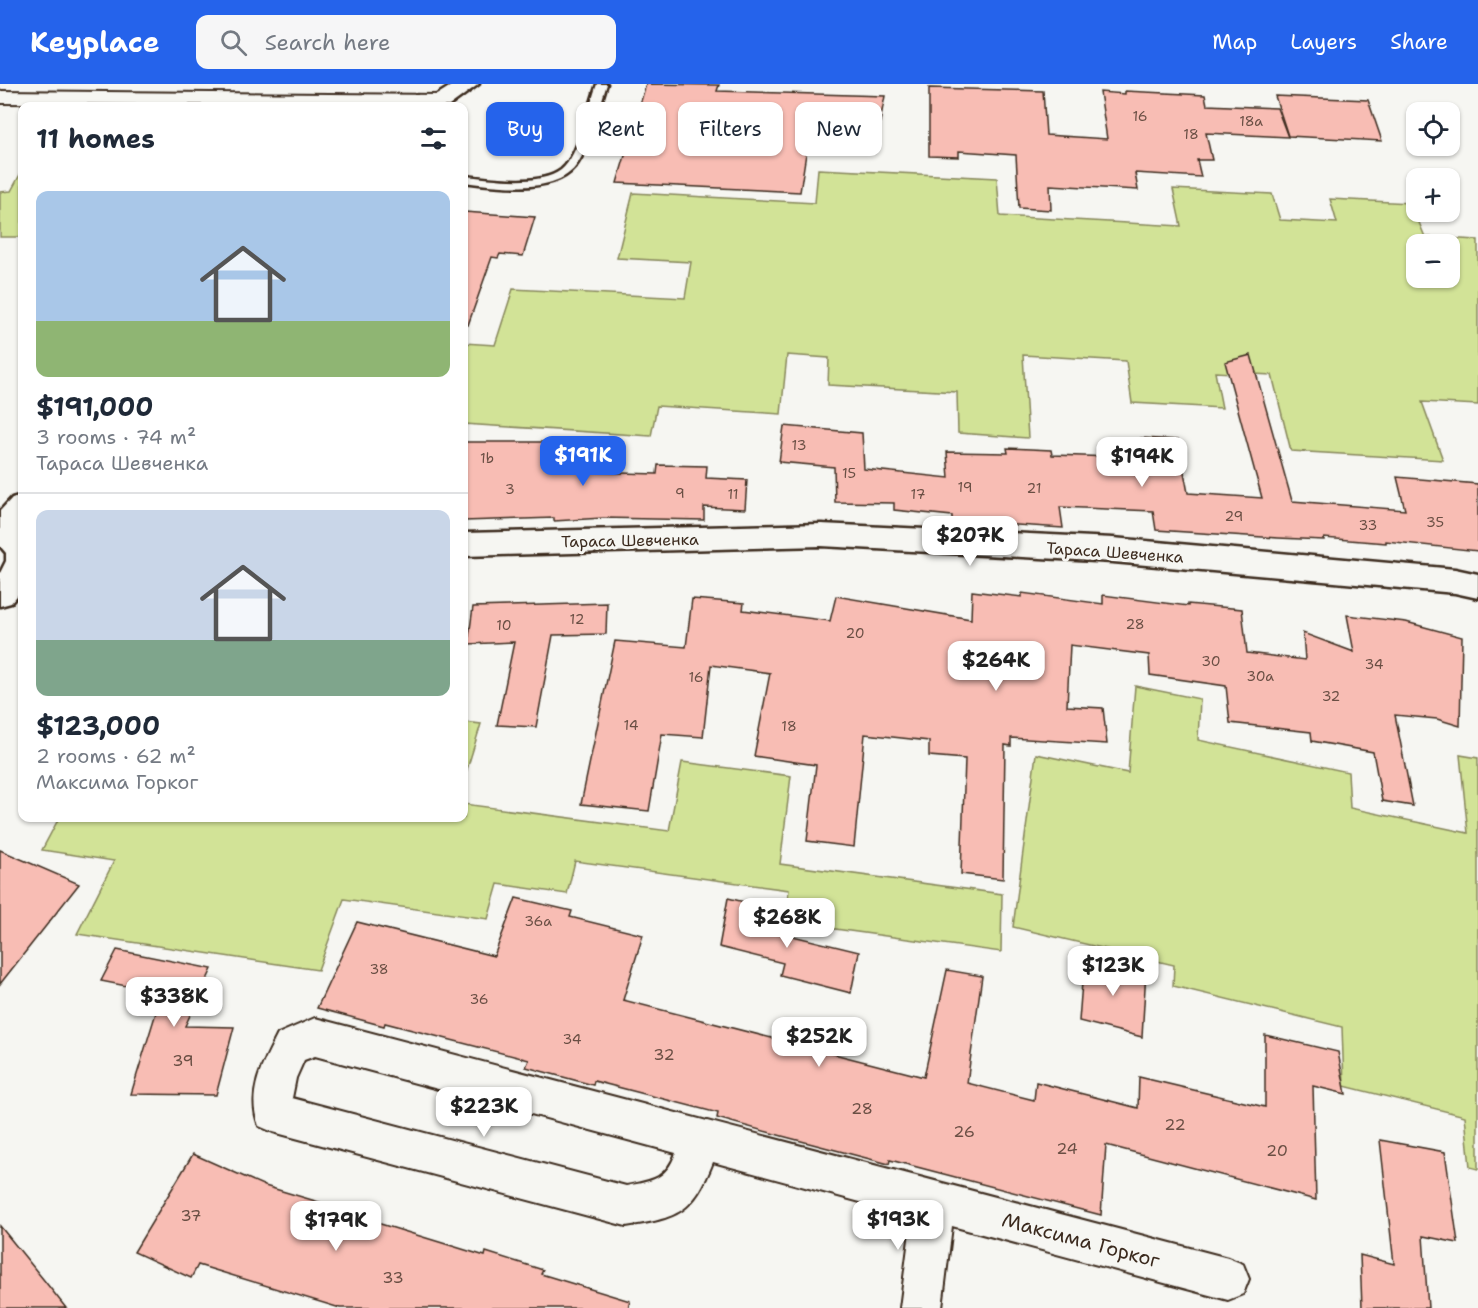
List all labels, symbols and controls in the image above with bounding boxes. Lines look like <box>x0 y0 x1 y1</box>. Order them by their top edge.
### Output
search box <box>196 15 616 69</box>
text: Keyplace <box>30 23 160 61</box>
icon: search <box>217 26 250 59</box>
text: Search here <box>265 28 390 57</box>
text: Map <box>1212 28 1257 56</box>
text: Layers <box>1290 28 1357 56</box>
text: Share <box>1390 28 1448 56</box>
chip: Buy <box>486 102 564 156</box>
chip: Rent <box>576 102 666 156</box>
chip: Filters <box>678 102 783 156</box>
chip: New <box>795 102 882 156</box>
map controls <box>1406 102 1460 288</box>
button: locate <box>1406 102 1460 156</box>
house number: 16 <box>1132 107 1148 125</box>
house number: 18a <box>1239 112 1263 130</box>
text: 11 homes <box>36 121 155 156</box>
icon: filters <box>417 122 450 155</box>
house number: 18 <box>1183 125 1199 143</box>
button: + <box>1406 168 1460 222</box>
icon: home <box>189 230 297 338</box>
button: − <box>1406 234 1460 288</box>
text: $191,000 <box>36 389 154 424</box>
text: 3 rooms · 74 m² <box>36 424 196 450</box>
pin: $191K <box>541 436 625 487</box>
house number: 13 <box>792 436 806 454</box>
pin: $194K <box>1100 437 1184 488</box>
text: $191K <box>554 442 612 468</box>
text: $194K <box>1110 443 1174 469</box>
house number: 1b <box>480 449 494 467</box>
text: Тараса Шевченка <box>36 450 208 476</box>
house number: 15 <box>842 464 856 482</box>
house number: 19 <box>957 478 973 496</box>
house number: 21 <box>1027 479 1041 497</box>
house number: 3 <box>505 480 515 498</box>
house number: 9 <box>675 484 685 502</box>
house number: 11 <box>727 485 739 503</box>
house number: 17 <box>911 485 925 503</box>
house number: 29 <box>1225 507 1243 525</box>
house number: 35 <box>1426 513 1444 531</box>
pin: $207K <box>928 516 1012 567</box>
house number: 33 <box>1359 516 1377 534</box>
text: $207K <box>936 522 1004 548</box>
street label: Тараса Шевченка <box>561 529 699 552</box>
street label: Тараса Шевченка <box>1046 537 1184 568</box>
icon: home <box>189 549 297 657</box>
house number: 12 <box>570 610 584 628</box>
house number: 28 <box>1125 615 1145 633</box>
house number: 10 <box>496 616 512 634</box>
house number: 20 <box>845 624 865 642</box>
pin: $264K <box>954 641 1038 692</box>
text: $264K <box>962 647 1030 673</box>
house number: 30 <box>1201 652 1221 670</box>
house number: 34 <box>1364 655 1384 673</box>
house number: 30a <box>1246 667 1274 685</box>
house number: 16 <box>688 668 704 686</box>
house number: 32 <box>1322 687 1340 705</box>
text: $123,000 <box>36 708 160 743</box>
house number: 14 <box>623 716 639 734</box>
house number: 18 <box>781 717 797 735</box>
text: 2 rooms · 62 m² <box>36 743 196 769</box>
text: Максима Горког <box>36 769 198 795</box>
pin: $268K <box>745 898 829 949</box>
text: $268K <box>753 904 821 930</box>
house number: 36a <box>524 912 552 930</box>
pin: $123K <box>1071 946 1155 997</box>
text: $123K <box>1082 952 1144 978</box>
house number: 38 <box>369 960 389 978</box>
pin: $338K <box>132 977 216 1028</box>
text: $338K <box>140 983 208 1009</box>
house number: 36 <box>469 990 489 1008</box>
pin: $252K <box>777 1017 861 1068</box>
text: $252K <box>786 1023 852 1049</box>
house number: 34 <box>562 1030 582 1048</box>
house number: 32 <box>653 1044 675 1065</box>
house number: 39 <box>172 1050 194 1071</box>
pin: $223K <box>442 1087 526 1138</box>
text: $223K <box>450 1093 518 1119</box>
house number: 28 <box>851 1098 873 1119</box>
house number: 22 <box>1164 1114 1186 1135</box>
house number: 26 <box>953 1121 975 1142</box>
house number: 24 <box>1056 1138 1078 1159</box>
house number: 20 <box>1266 1140 1288 1161</box>
pin: $193K <box>856 1200 940 1251</box>
pin: $179K <box>294 1201 378 1252</box>
house number: 37 <box>180 1205 202 1226</box>
text: $193K <box>866 1206 930 1232</box>
street label: Максима Горког <box>999 1206 1163 1274</box>
text: $179K <box>304 1207 368 1233</box>
house number: 33 <box>382 1267 404 1288</box>

